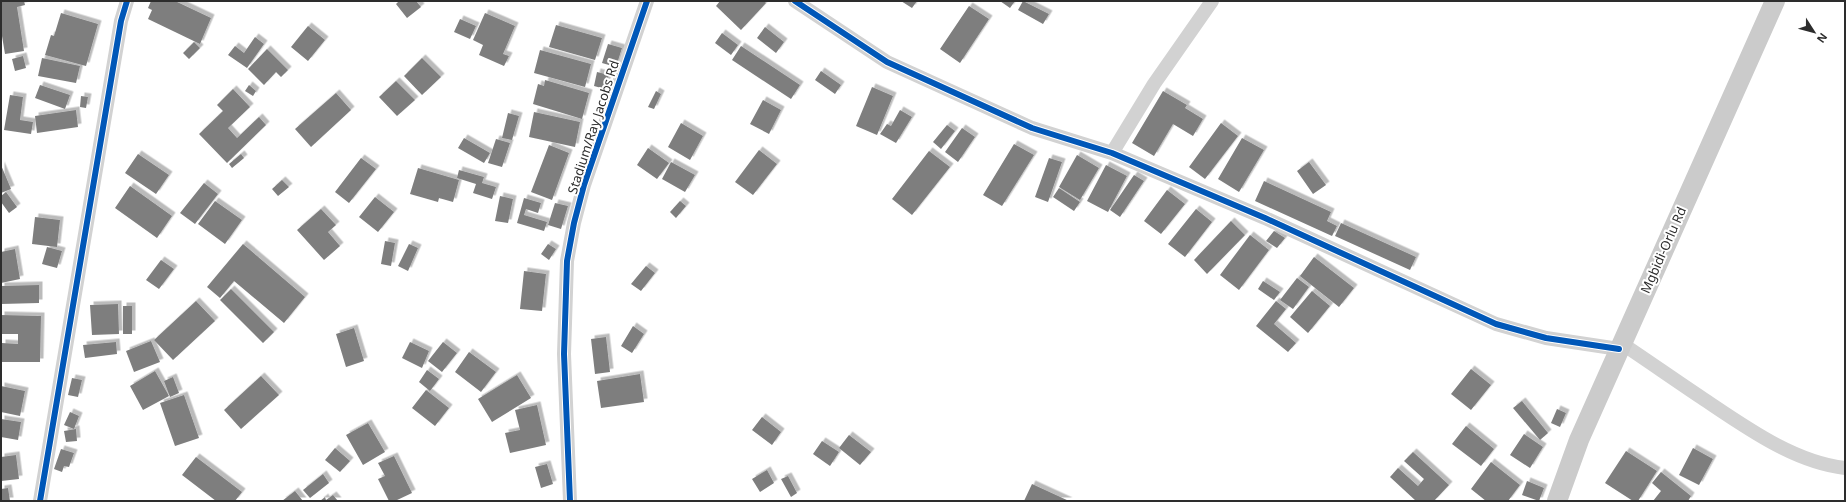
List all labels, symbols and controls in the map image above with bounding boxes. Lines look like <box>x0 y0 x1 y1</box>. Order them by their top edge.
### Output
north arrow <box>1794 12 1834 52</box>
text: N <box>1814 30 1831 46</box>
street label: Stadium/Ray Jacobs Rd <box>563 58 623 196</box>
street label: Mgbidi-Orlu Rd <box>1636 204 1690 296</box>

